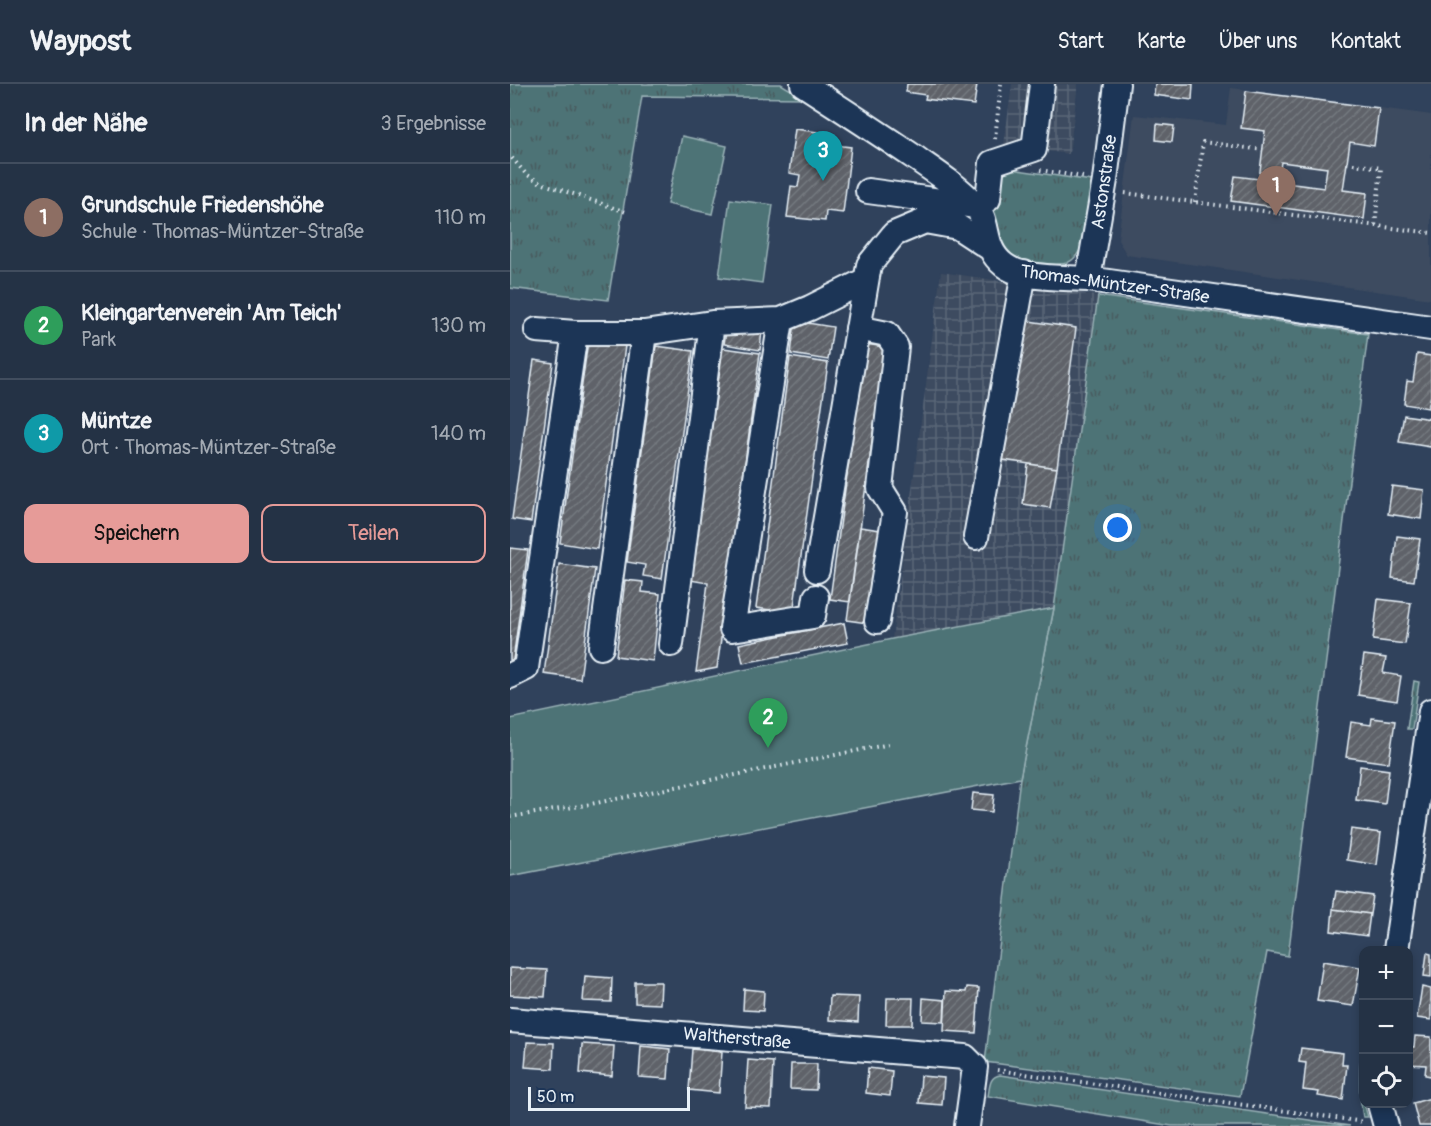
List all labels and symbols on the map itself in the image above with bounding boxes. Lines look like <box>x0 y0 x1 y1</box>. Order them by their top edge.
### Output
pin: 3 <box>804 132 842 181</box>
street label: Astonstraße <box>1086 133 1123 231</box>
pin: 1 <box>1256 166 1296 216</box>
street label: Thomas-Müntzer-Straße <box>1019 260 1211 309</box>
your location <box>1103 513 1132 542</box>
pin: 2 <box>748 698 788 748</box>
street label: Waltherstraße <box>682 1022 792 1055</box>
scale bar <box>528 1084 690 1112</box>

